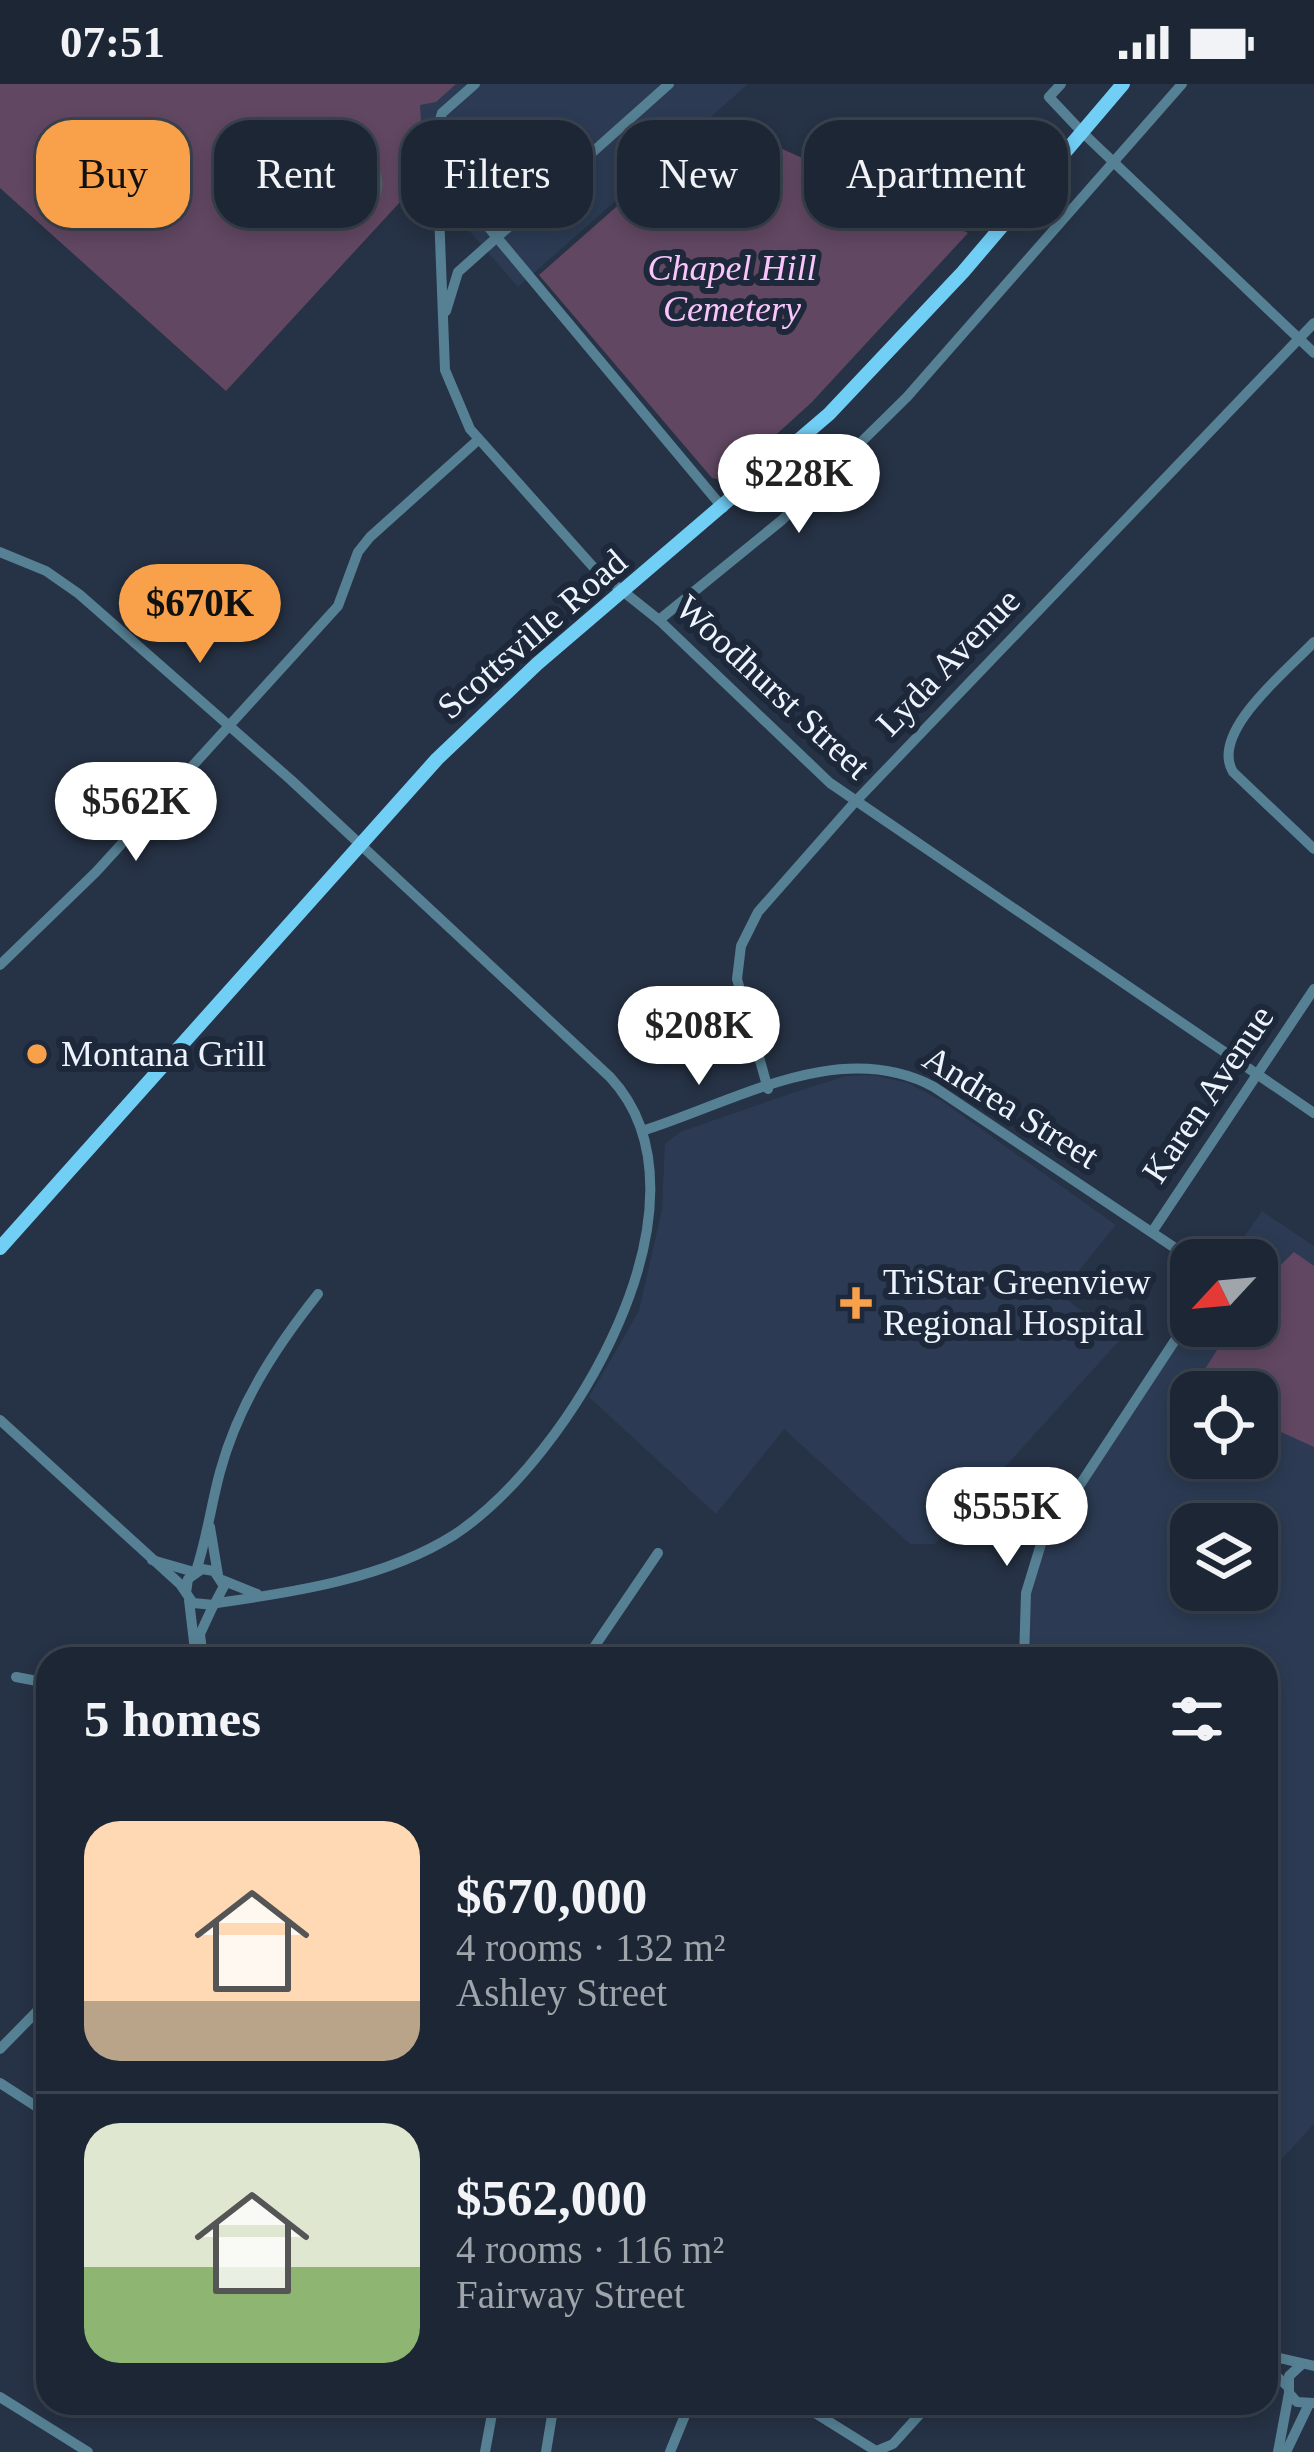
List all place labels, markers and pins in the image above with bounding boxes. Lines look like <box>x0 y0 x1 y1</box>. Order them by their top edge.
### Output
pin: $228K <box>715 434 883 536</box>
pin: $670K <box>116 564 284 666</box>
pin: $562K <box>52 762 220 864</box>
pin: $208K <box>615 986 783 1088</box>
place label: Montana Grill <box>61 1034 266 1074</box>
marker: Montana Grill <box>24 1041 50 1067</box>
place label: TriStar Greenview Regional Hospital <box>883 1262 1151 1343</box>
marker: TriStar Greenview Regional Hospital <box>840 1287 872 1319</box>
pin: $555K <box>923 1467 1091 1569</box>

